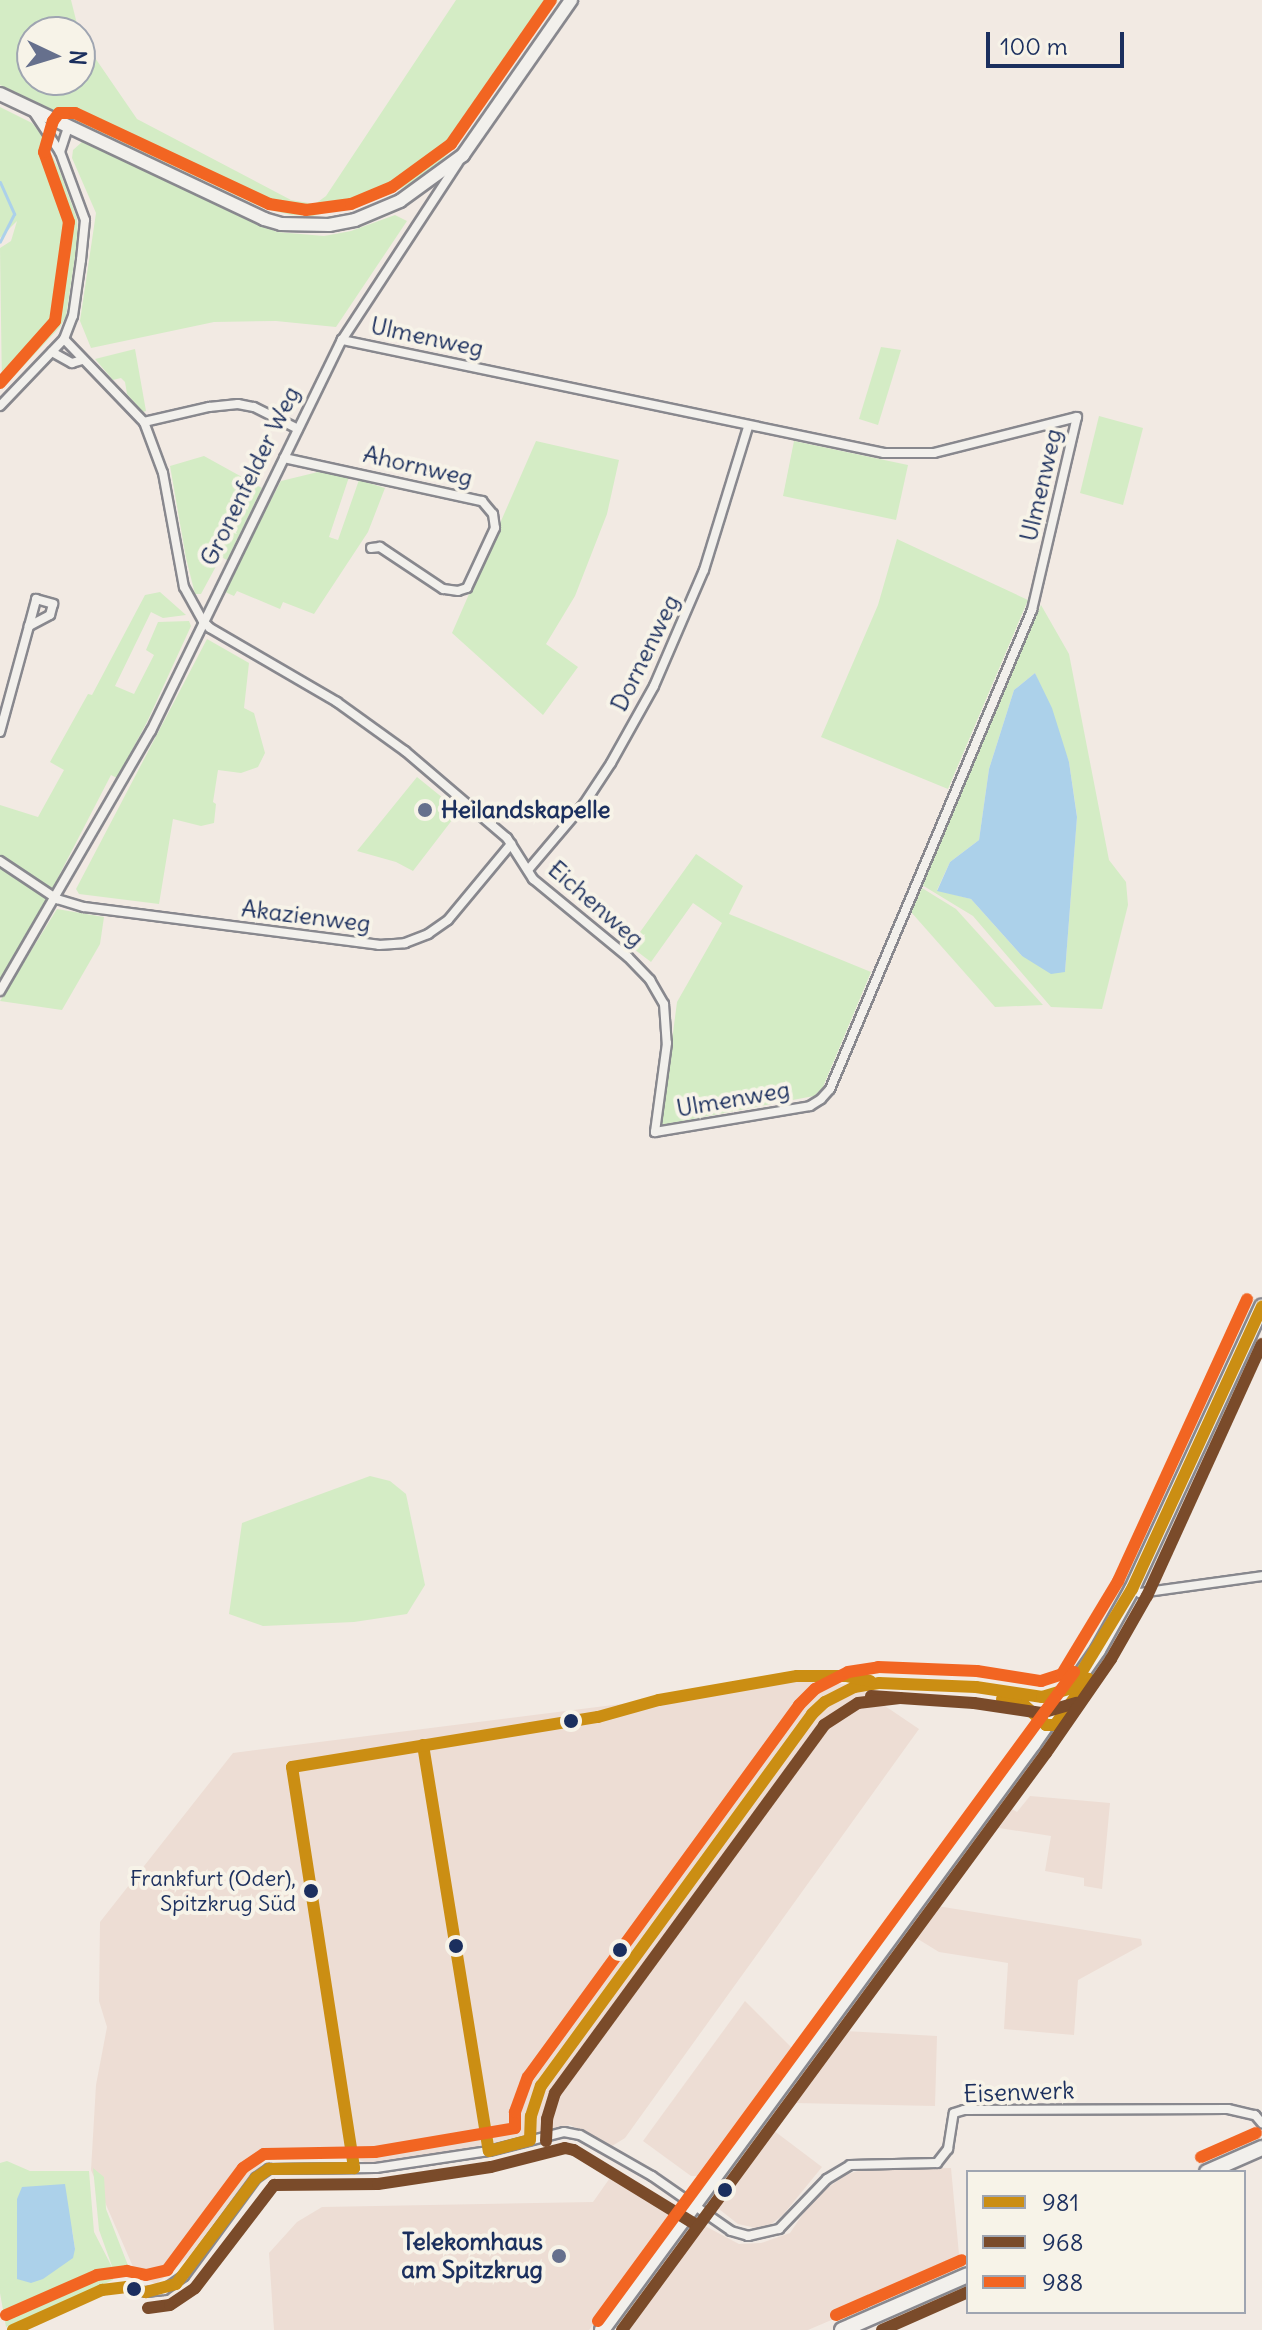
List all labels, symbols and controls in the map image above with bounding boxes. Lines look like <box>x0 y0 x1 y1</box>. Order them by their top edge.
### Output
north arrow <box>16 16 96 96</box>
scale bar <box>990 16 1128 66</box>
text: 100 m <box>1000 31 1068 61</box>
text: N <box>63 49 92 66</box>
street label: Ulmenweg <box>368 311 486 363</box>
street label: Gronenfelder Weg <box>194 381 306 571</box>
street label: Ulmenweg <box>1014 426 1068 544</box>
street label: Ahornweg <box>360 439 476 493</box>
street label: Dornenweg <box>604 590 686 716</box>
place label: Heilandskapelle <box>441 796 610 824</box>
marker: Heilandskapelle <box>416 801 434 819</box>
street label: Eichenweg <box>542 855 650 953</box>
street label: Akazienweg <box>240 894 372 938</box>
street label: Ulmenweg <box>674 1075 792 1123</box>
unlabelled marker <box>563 1713 579 1729</box>
place label: Frankfurt (Oder), Spitzkrug Süd <box>130 1865 296 1916</box>
marker: Frankfurt (Oder), Spitzkrug Süd <box>303 1883 319 1899</box>
unlabelled marker <box>448 1938 464 1954</box>
unlabelled marker <box>612 1942 628 1958</box>
street label: Eisenwerk <box>963 2076 1075 2108</box>
legend <box>966 2170 1246 2314</box>
unlabelled marker <box>717 2182 733 2198</box>
text: 981 <box>1042 2187 1079 2217</box>
text: 968 <box>1042 2227 1083 2257</box>
place label: Telekomhaus am Spitzkrug <box>401 2228 543 2284</box>
marker: Telekomhaus am Spitzkrug <box>550 2247 568 2265</box>
text: 988 <box>1042 2267 1083 2297</box>
unlabelled marker <box>126 2281 142 2297</box>

